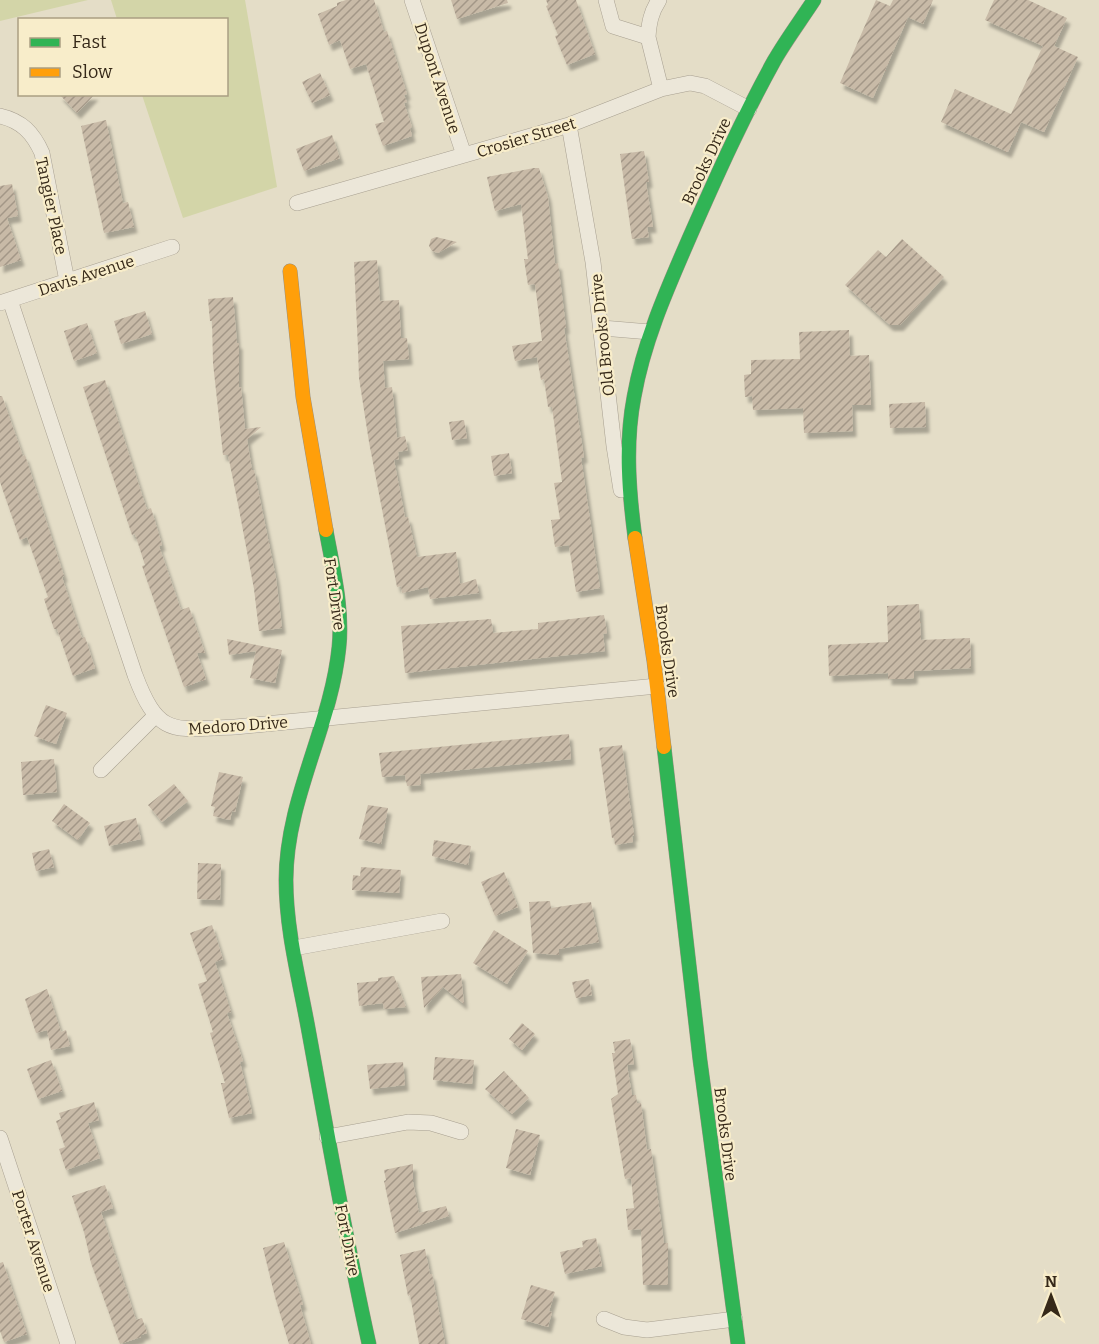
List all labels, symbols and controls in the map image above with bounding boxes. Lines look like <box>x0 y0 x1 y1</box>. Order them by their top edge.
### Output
legend <box>18 18 228 96</box>
street label: Dupont Avenue <box>411 20 464 136</box>
text: Fast <box>72 31 107 53</box>
text: Slow <box>72 61 113 83</box>
street label: Crosier Street <box>474 113 578 162</box>
street label: Brooks Drive <box>678 115 735 208</box>
street label: Tangier Place <box>32 156 71 256</box>
street label: Davis Avenue <box>36 251 136 300</box>
street label: Old Brooks Drive <box>587 273 618 397</box>
street label: Fort Drive <box>320 557 349 632</box>
street label: Brooks Drive <box>652 603 683 699</box>
street label: Medoro Drive <box>188 713 289 738</box>
street label: Brooks Drive <box>710 1086 741 1182</box>
street label: Porter Avenue <box>8 1188 59 1295</box>
street label: Fort Drive <box>331 1202 364 1278</box>
north arrow <box>1021 1266 1081 1326</box>
text: N <box>1045 1272 1057 1291</box>

